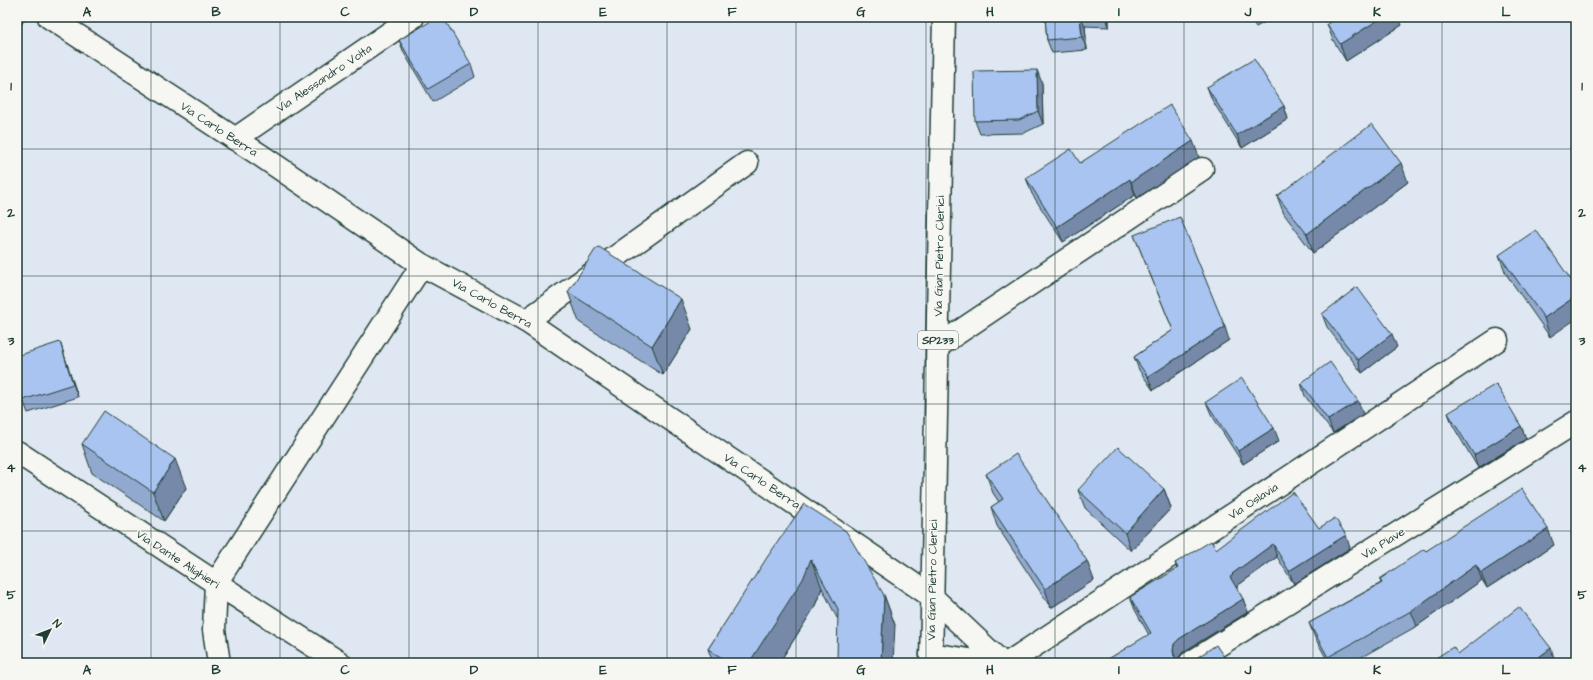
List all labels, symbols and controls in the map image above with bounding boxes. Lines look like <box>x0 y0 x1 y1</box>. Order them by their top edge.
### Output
text: A <box>83 3 92 21</box>
text: B <box>211 3 221 21</box>
text: C <box>340 3 350 21</box>
text: D <box>470 3 479 21</box>
text: E <box>599 3 607 21</box>
text: F <box>727 3 737 21</box>
text: G <box>856 3 866 21</box>
text: H <box>986 3 994 21</box>
text: I <box>1118 3 1120 21</box>
text: J <box>1244 3 1252 21</box>
text: K <box>1373 3 1381 21</box>
text: L <box>1501 3 1511 21</box>
street label: Via Alessandro Volta <box>273 40 375 117</box>
text: 1 <box>10 77 12 95</box>
text: 1 <box>1581 77 1583 95</box>
street label: Via Carlo Berra <box>177 98 261 161</box>
street label: Via Gian Pietro Clerici <box>930 195 949 317</box>
text: 2 <box>6 204 15 222</box>
text: 2 <box>1577 204 1586 222</box>
street label: Via Carlo Berra <box>449 274 535 333</box>
road number: SP233 <box>918 331 958 349</box>
text: 3 <box>7 332 15 350</box>
text: 3 <box>1578 332 1586 350</box>
street label: Via Carlo Berra <box>720 449 803 513</box>
text: 4 <box>7 459 16 477</box>
text: 4 <box>1578 459 1587 477</box>
street label: Via Oslavia <box>1225 479 1282 524</box>
street label: Via Gian Pietro Clerici <box>923 519 942 641</box>
street label: Via Piave <box>1358 523 1409 563</box>
street label: Via Dante Alighieri <box>132 526 223 594</box>
text: 5 <box>6 586 16 604</box>
text: 5 <box>1577 586 1587 604</box>
north arrow <box>30 610 70 650</box>
text: N <box>49 616 65 631</box>
text: A <box>83 661 92 679</box>
text: B <box>211 661 221 679</box>
text: C <box>340 661 350 679</box>
text: D <box>470 661 479 679</box>
text: E <box>599 661 607 679</box>
text: F <box>727 661 737 679</box>
text: G <box>856 661 866 679</box>
text: H <box>986 661 994 679</box>
text: I <box>1118 661 1120 679</box>
text: J <box>1244 661 1252 679</box>
text: K <box>1373 661 1381 679</box>
text: L <box>1501 661 1511 679</box>

